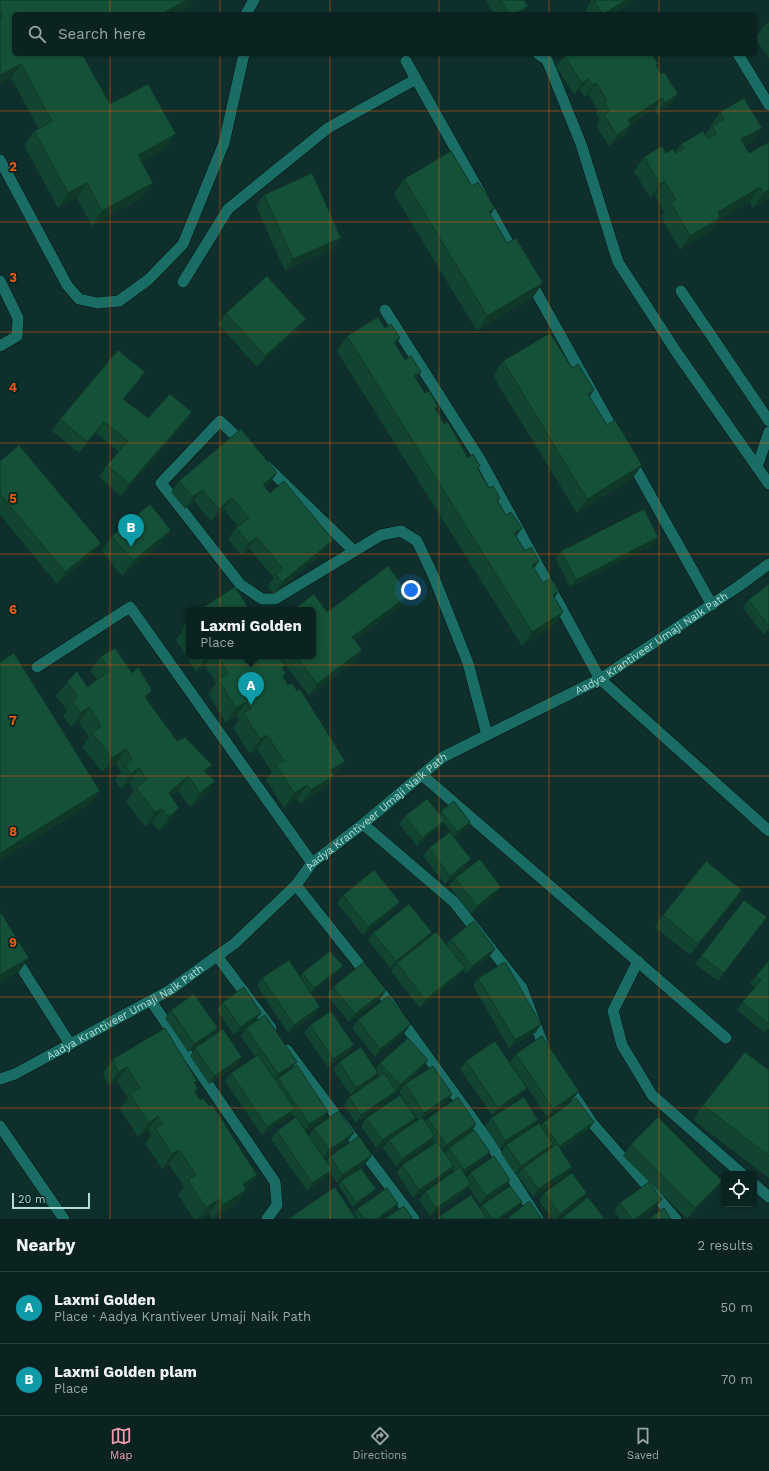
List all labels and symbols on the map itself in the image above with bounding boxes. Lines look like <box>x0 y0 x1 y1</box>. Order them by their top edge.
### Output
text: 2 <box>9 159 17 174</box>
text: 3 <box>9 270 17 285</box>
text: 4 <box>9 380 18 395</box>
text: 5 <box>9 491 17 506</box>
pin: B <box>118 514 144 547</box>
your location <box>401 580 421 600</box>
street label: Aadya Krantiveer Umaji Naik Path <box>573 589 730 697</box>
text: 6 <box>9 602 17 617</box>
pin: A <box>238 672 264 705</box>
text: 7 <box>9 713 17 728</box>
street label: Aadya Krantiveer Umaji Naik Path <box>303 750 449 873</box>
text: 8 <box>9 824 17 839</box>
text: 9 <box>9 935 17 950</box>
street label: Aadya Krantiveer Umaji Naik Path <box>44 962 206 1063</box>
scale bar <box>12 1191 90 1210</box>

